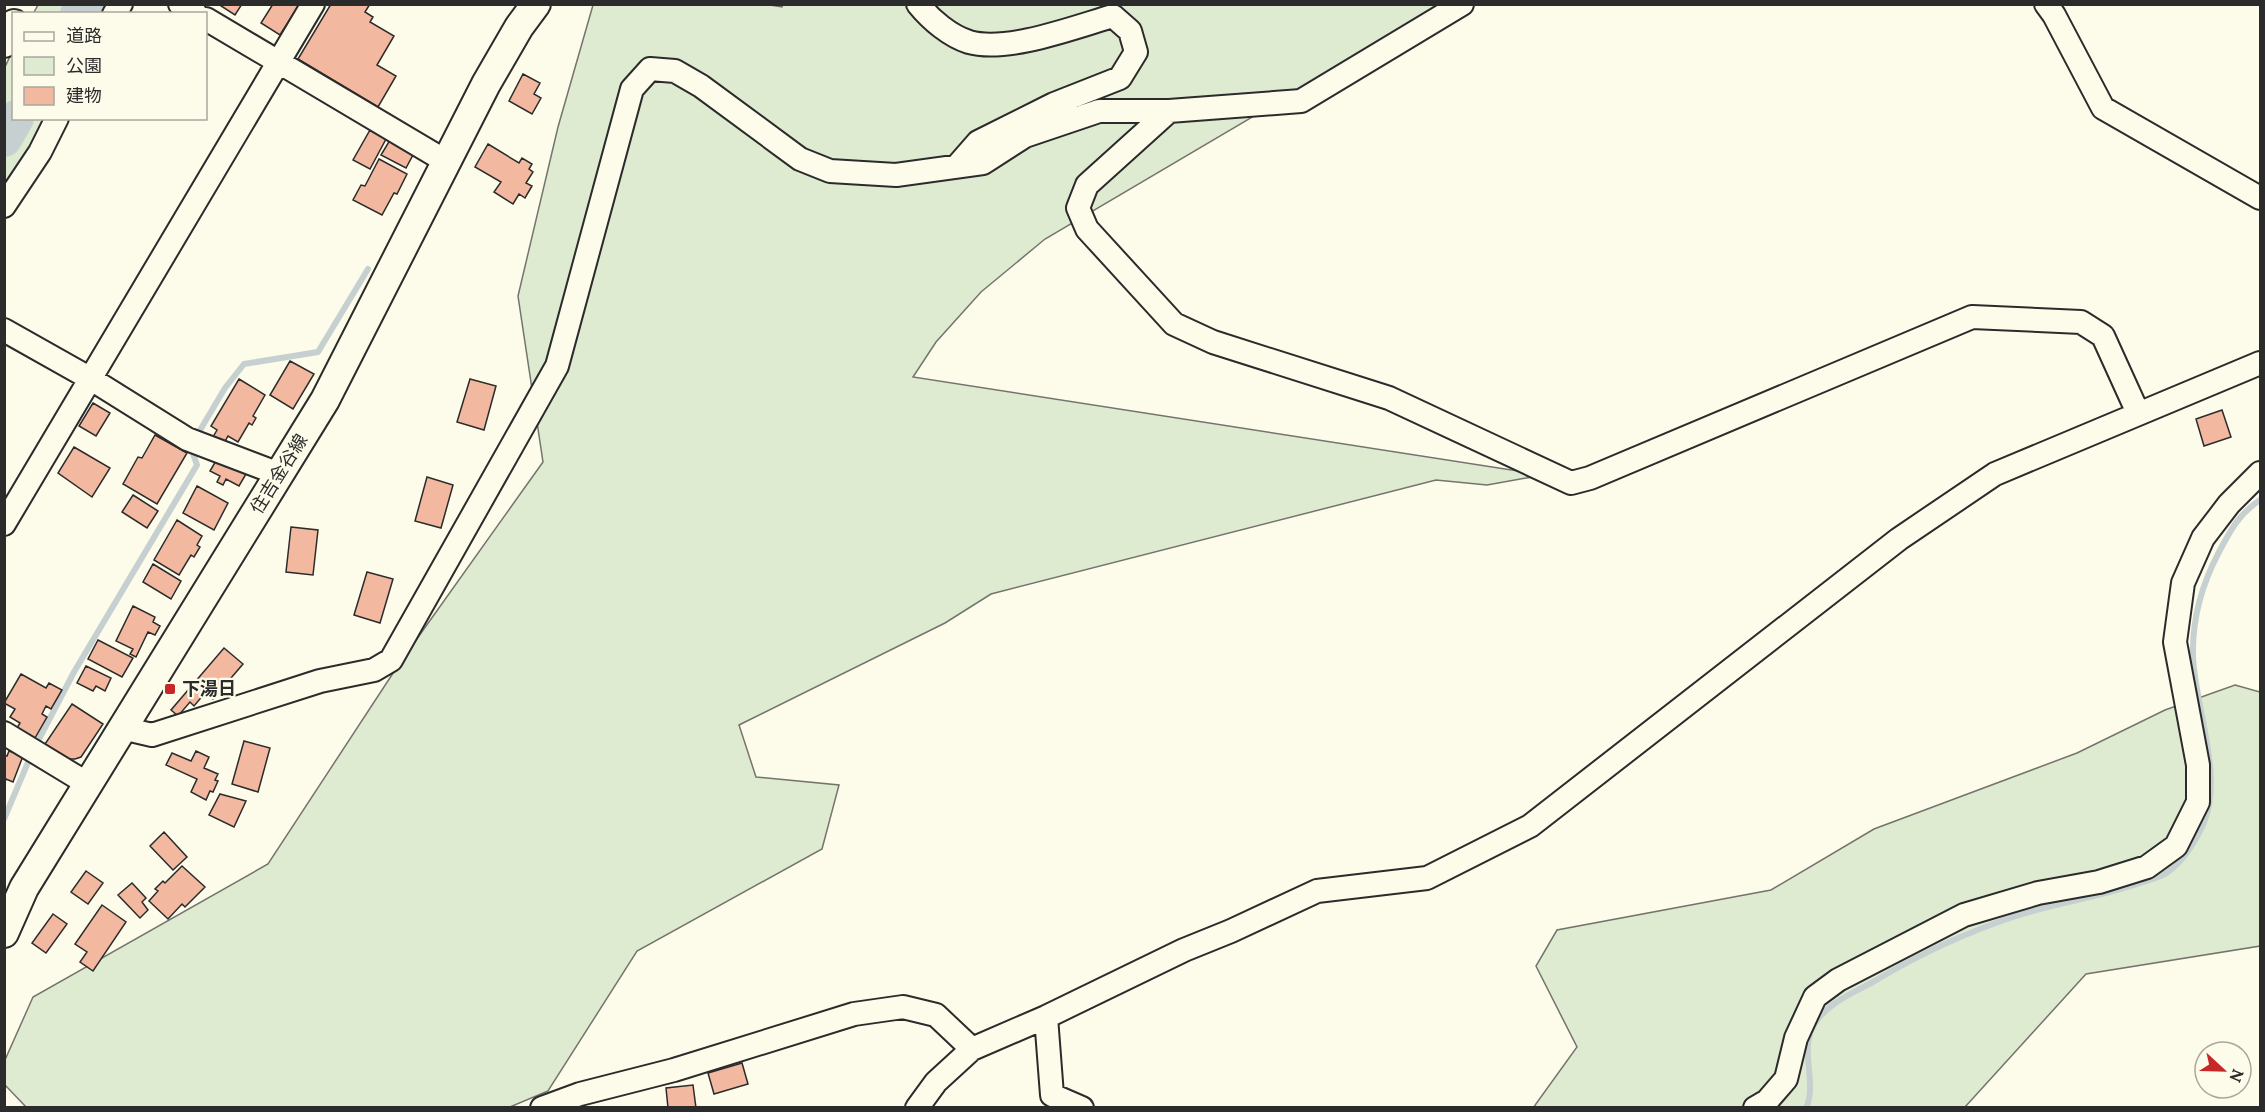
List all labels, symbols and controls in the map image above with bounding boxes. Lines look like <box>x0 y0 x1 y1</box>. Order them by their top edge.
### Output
legend <box>12 12 207 120</box>
text: 道路 <box>66 24 102 47</box>
text: 公園 <box>66 54 102 77</box>
text: 建物 <box>66 84 102 107</box>
street label: 住吉金谷線 <box>245 429 312 518</box>
place label: 下湯日 <box>182 677 236 700</box>
marker: 下湯日 <box>163 682 177 696</box>
north arrow <box>2193 1040 2253 1100</box>
text: N <box>2225 1066 2248 1085</box>

